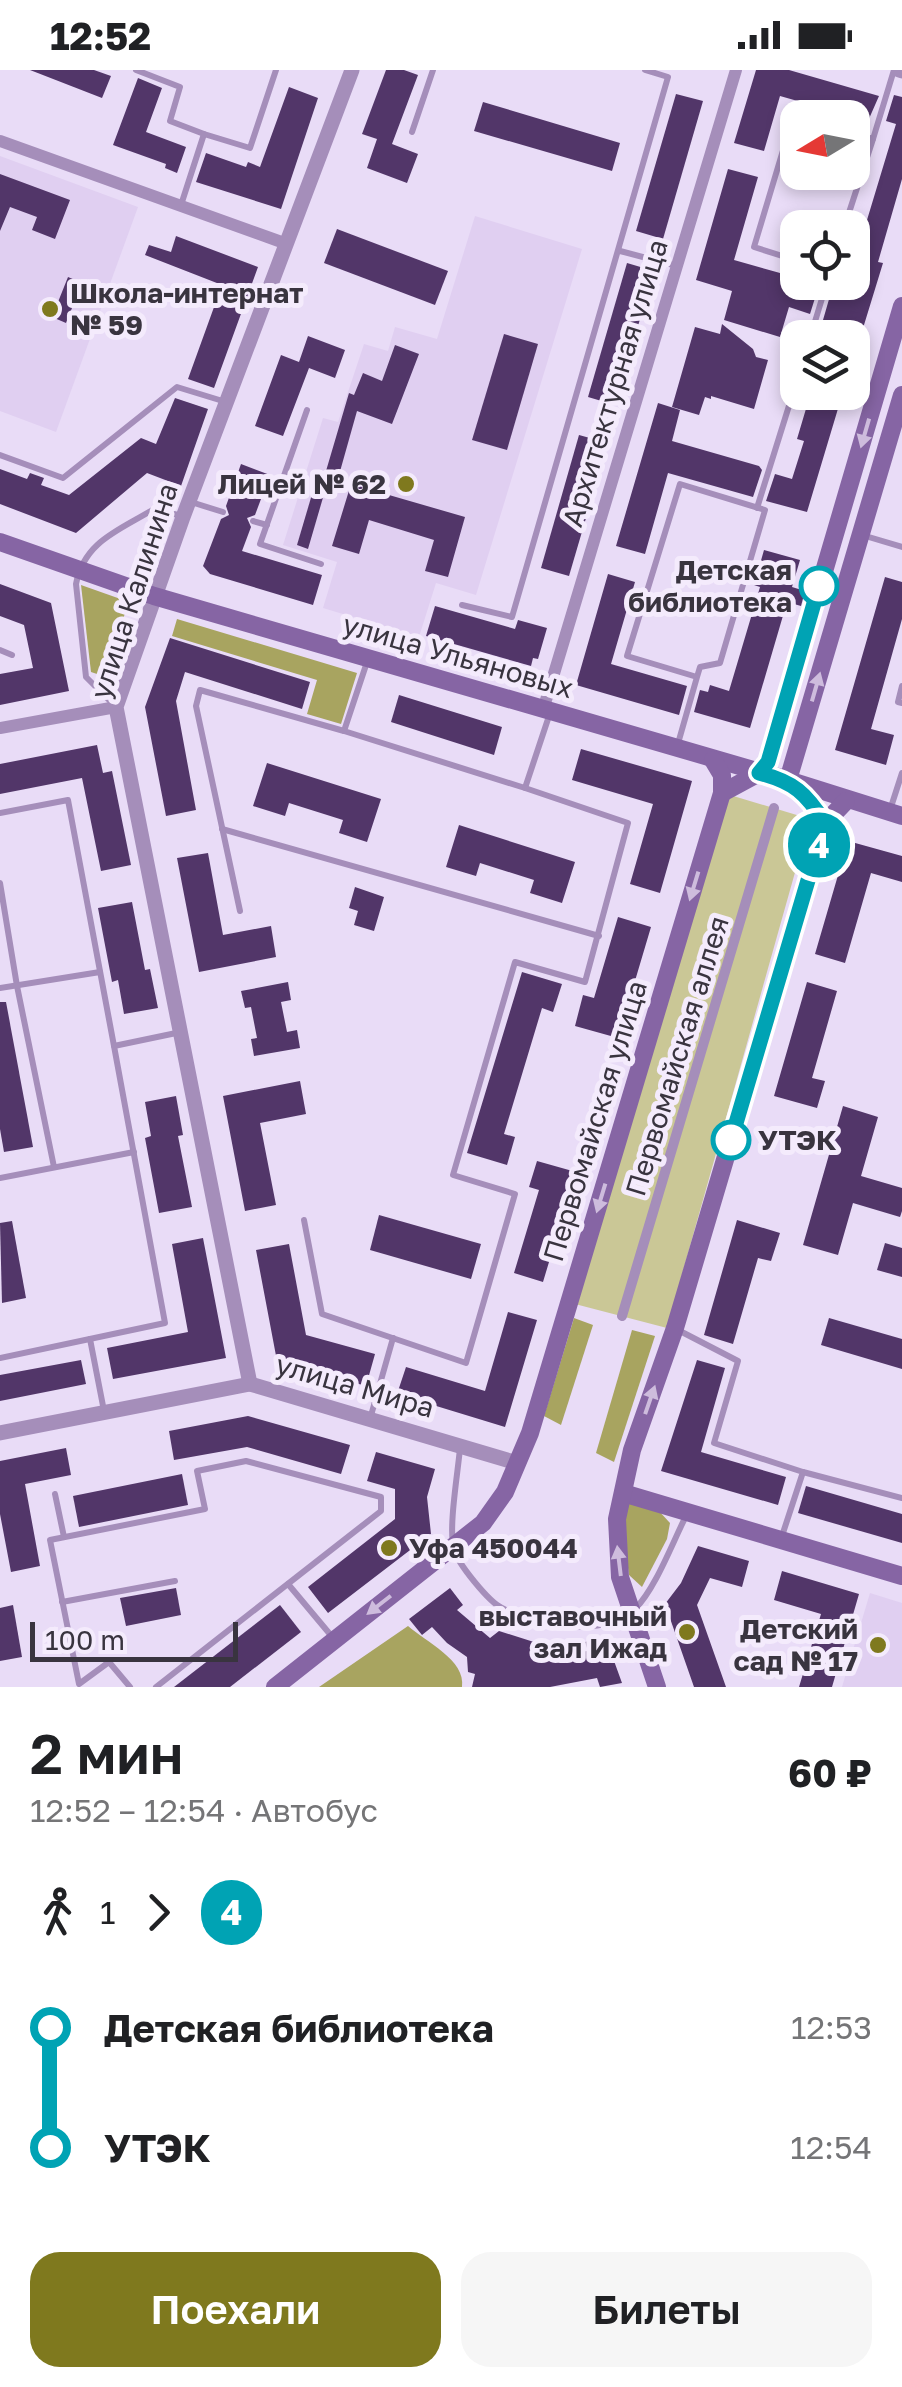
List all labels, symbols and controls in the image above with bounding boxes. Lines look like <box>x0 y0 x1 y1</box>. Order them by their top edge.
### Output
text: 12:52 <box>50 13 151 58</box>
north arrow <box>780 100 870 190</box>
map controls <box>780 100 870 410</box>
button: locate <box>780 210 870 300</box>
street label: Архитектурная улица <box>555 235 674 531</box>
place label: Школа-интернат № 59 <box>70 276 304 341</box>
marker: Школа-интернат № 59 <box>39 298 61 320</box>
button: layers <box>780 320 870 410</box>
one-way arrow <box>856 418 872 449</box>
place label: Лицей № 62 <box>217 467 386 500</box>
marker: Лицей № 62 <box>395 473 417 495</box>
street label: улица Калинина <box>83 479 184 703</box>
place label: Детская библиотека <box>628 553 792 618</box>
marker: Детская библиотека <box>800 567 838 605</box>
street label: улица Ульяновых <box>339 607 577 704</box>
one-way arrow <box>809 671 824 702</box>
line badge: 4 <box>786 812 852 878</box>
text: 4 <box>808 824 830 866</box>
one-way arrow <box>686 872 701 902</box>
street label: Первомайская аллея <box>618 912 735 1200</box>
street label: Первомайская улица <box>536 976 653 1265</box>
marker: УТЭК <box>712 1121 750 1159</box>
place label: УТЭК <box>758 1123 837 1156</box>
one-way arrow <box>593 1183 608 1213</box>
street label: улица Мира <box>272 1347 438 1424</box>
one-way arrow <box>643 1384 658 1414</box>
place label: Уфа 450044 <box>409 1531 578 1564</box>
marker: Уфа 450044 <box>378 1537 400 1559</box>
one-way arrow <box>611 1544 627 1576</box>
one-way arrow <box>366 1595 392 1615</box>
place label: выставочный зал Ижад <box>479 1599 667 1664</box>
place label: Детский сад № 17 <box>733 1612 858 1677</box>
scale bar <box>30 1617 238 1662</box>
marker: выставочный зал Ижад <box>676 1621 698 1643</box>
text: 100 m <box>45 1623 125 1656</box>
marker: Детский сад № 17 <box>867 1634 889 1656</box>
text: 2 мин <box>30 1720 183 1786</box>
text: 60 ₽ <box>788 1750 872 1795</box>
text: 12:52 – 12:54 · Автобус <box>30 1791 378 1829</box>
icon: walk <box>30 1885 85 1940</box>
icon: forward <box>131 1885 186 1940</box>
text: 4 <box>221 1891 242 1933</box>
text: 1 <box>100 1893 116 1931</box>
text: Детская библиотека <box>104 2005 494 2050</box>
text: 12:53 <box>791 2008 872 2046</box>
text: УТЭК <box>104 2125 211 2170</box>
text: 12:54 <box>790 2128 872 2166</box>
button: Поехали <box>30 2252 441 2367</box>
button: Билеты <box>461 2252 872 2367</box>

